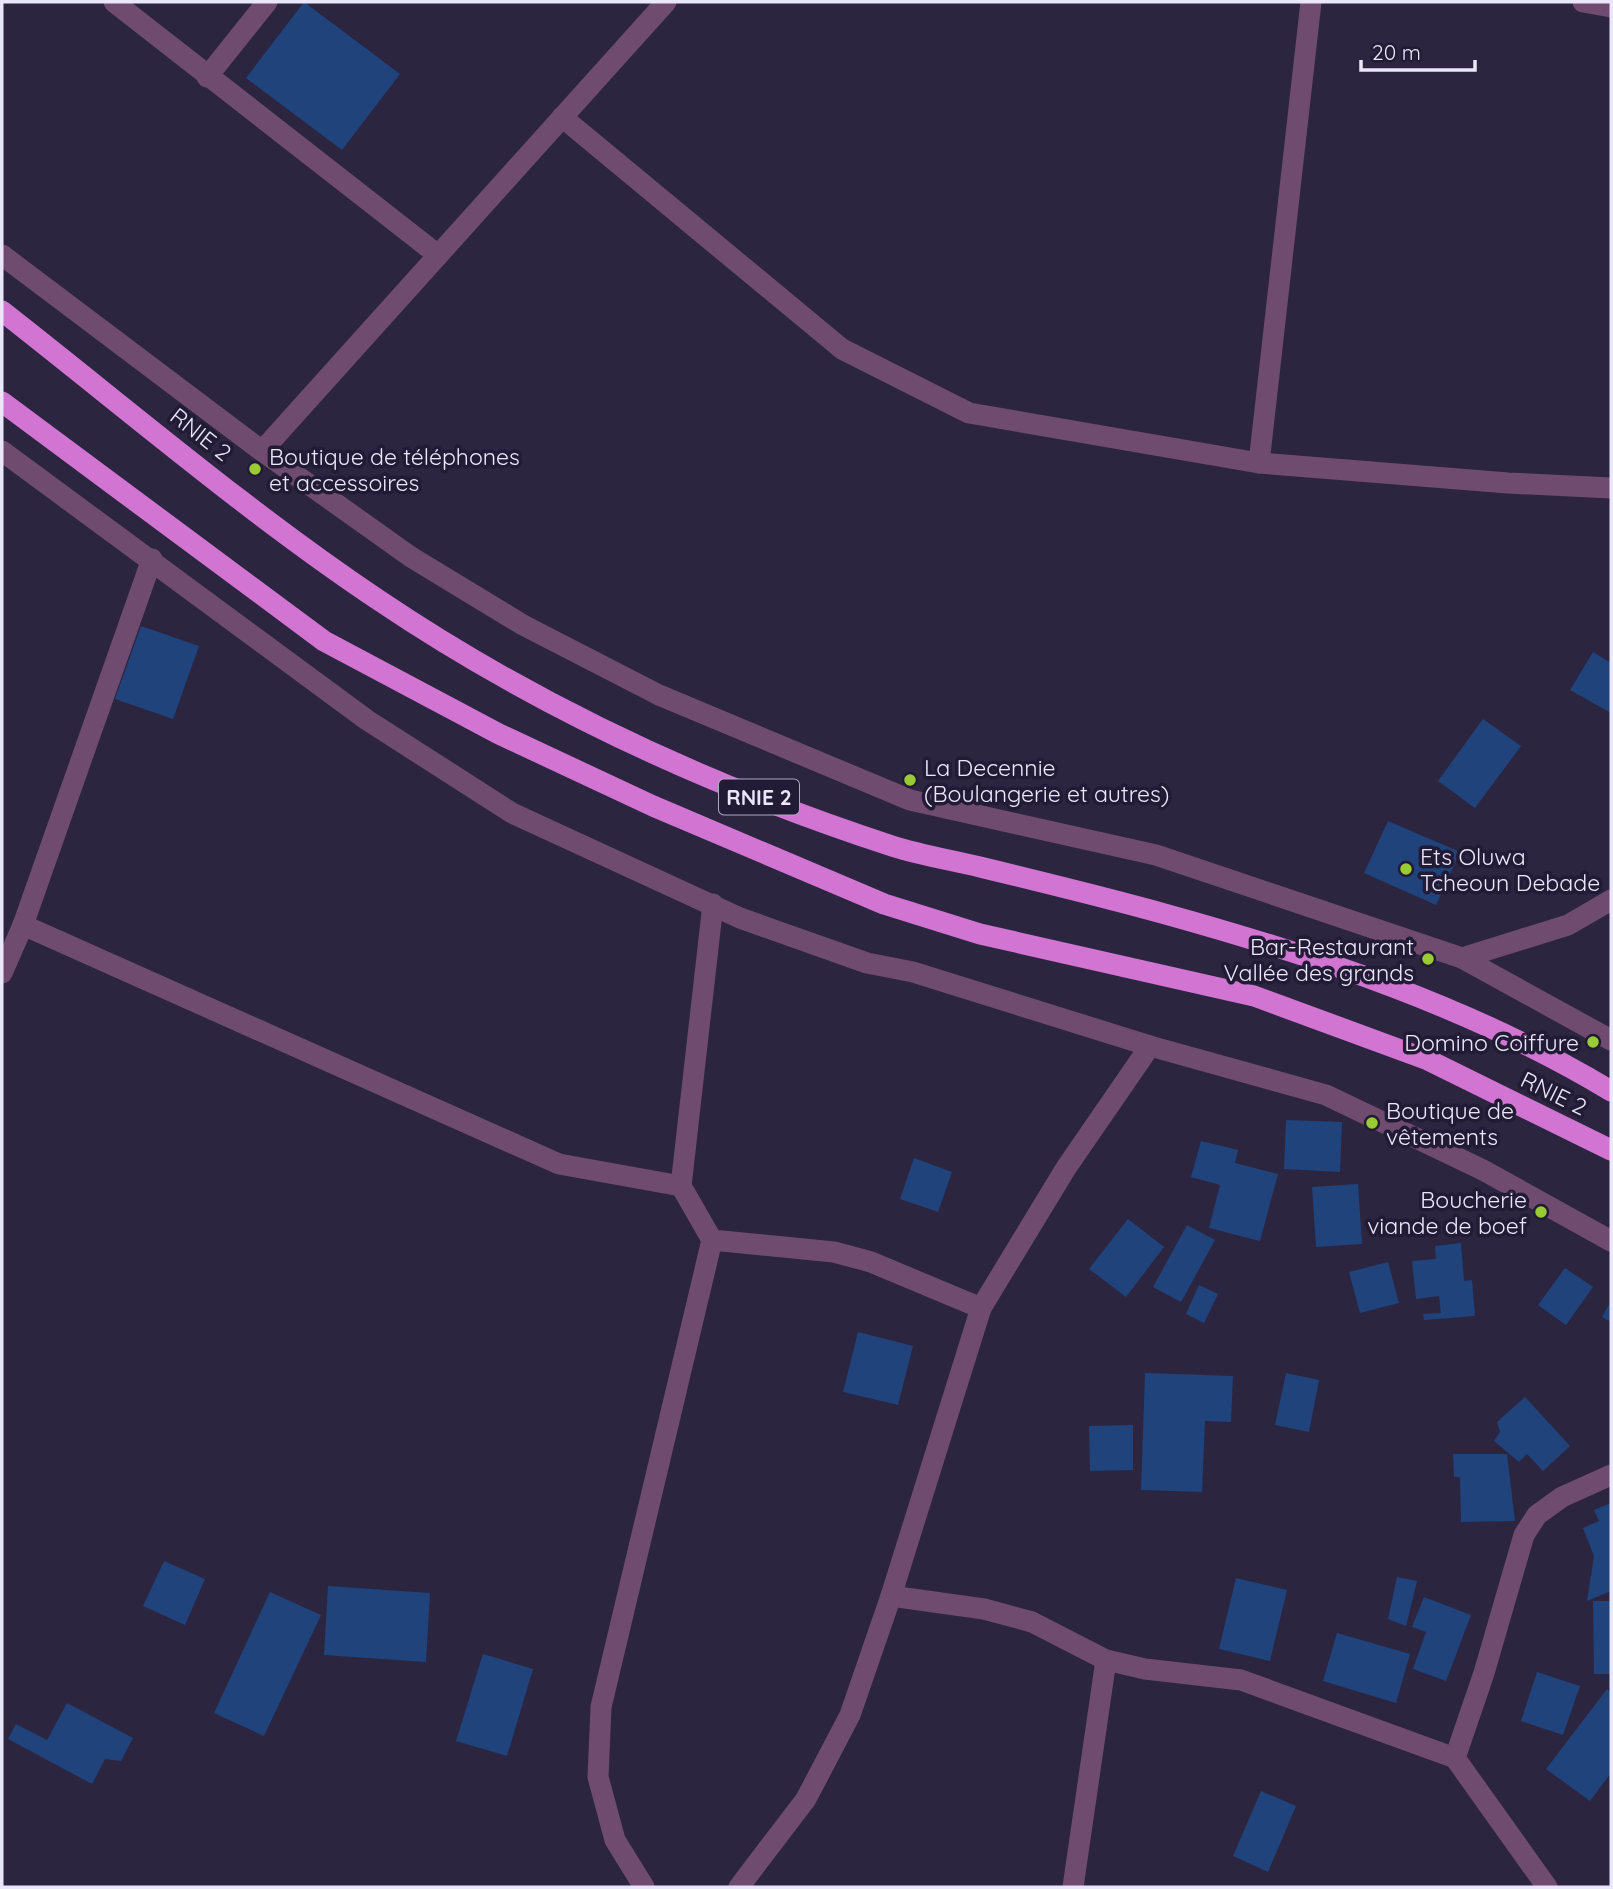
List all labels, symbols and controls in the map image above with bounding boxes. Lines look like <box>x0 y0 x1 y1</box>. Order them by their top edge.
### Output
scale bar <box>1361 28 1475 72</box>
text: 20 m <box>1372 39 1421 65</box>
street label: RNIE 2 <box>164 401 238 467</box>
place label: Boutique de téléphones et accessoires <box>269 442 520 497</box>
marker: Boutique de téléphones et accessoires <box>247 461 263 477</box>
place label: La Decennie (Boulangerie et autres) <box>924 753 1169 808</box>
marker: La Decennie (Boulangerie et autres) <box>902 772 918 788</box>
road number: RNIE 2 <box>719 780 799 814</box>
place label: Ets Oluwa Tcheoun Debade <box>1420 842 1600 897</box>
marker: Ets Oluwa Tcheoun Debade <box>1398 861 1414 877</box>
place label: Bar-Restaurant Vallée des grands <box>1224 932 1414 987</box>
marker: Bar-Restaurant Vallée des grands <box>1420 951 1436 967</box>
place label: Domino Coiffure <box>1404 1028 1579 1057</box>
marker: Domino Coiffure <box>1585 1034 1601 1050</box>
street label: RNIE 2 <box>1516 1065 1592 1121</box>
place label: Boutique de vêtements <box>1386 1096 1514 1151</box>
marker: Boutique de vêtements <box>1364 1115 1380 1131</box>
place label: Boucherie viande de boef <box>1367 1185 1527 1240</box>
marker: Boucherie viande de boef <box>1533 1204 1549 1220</box>

